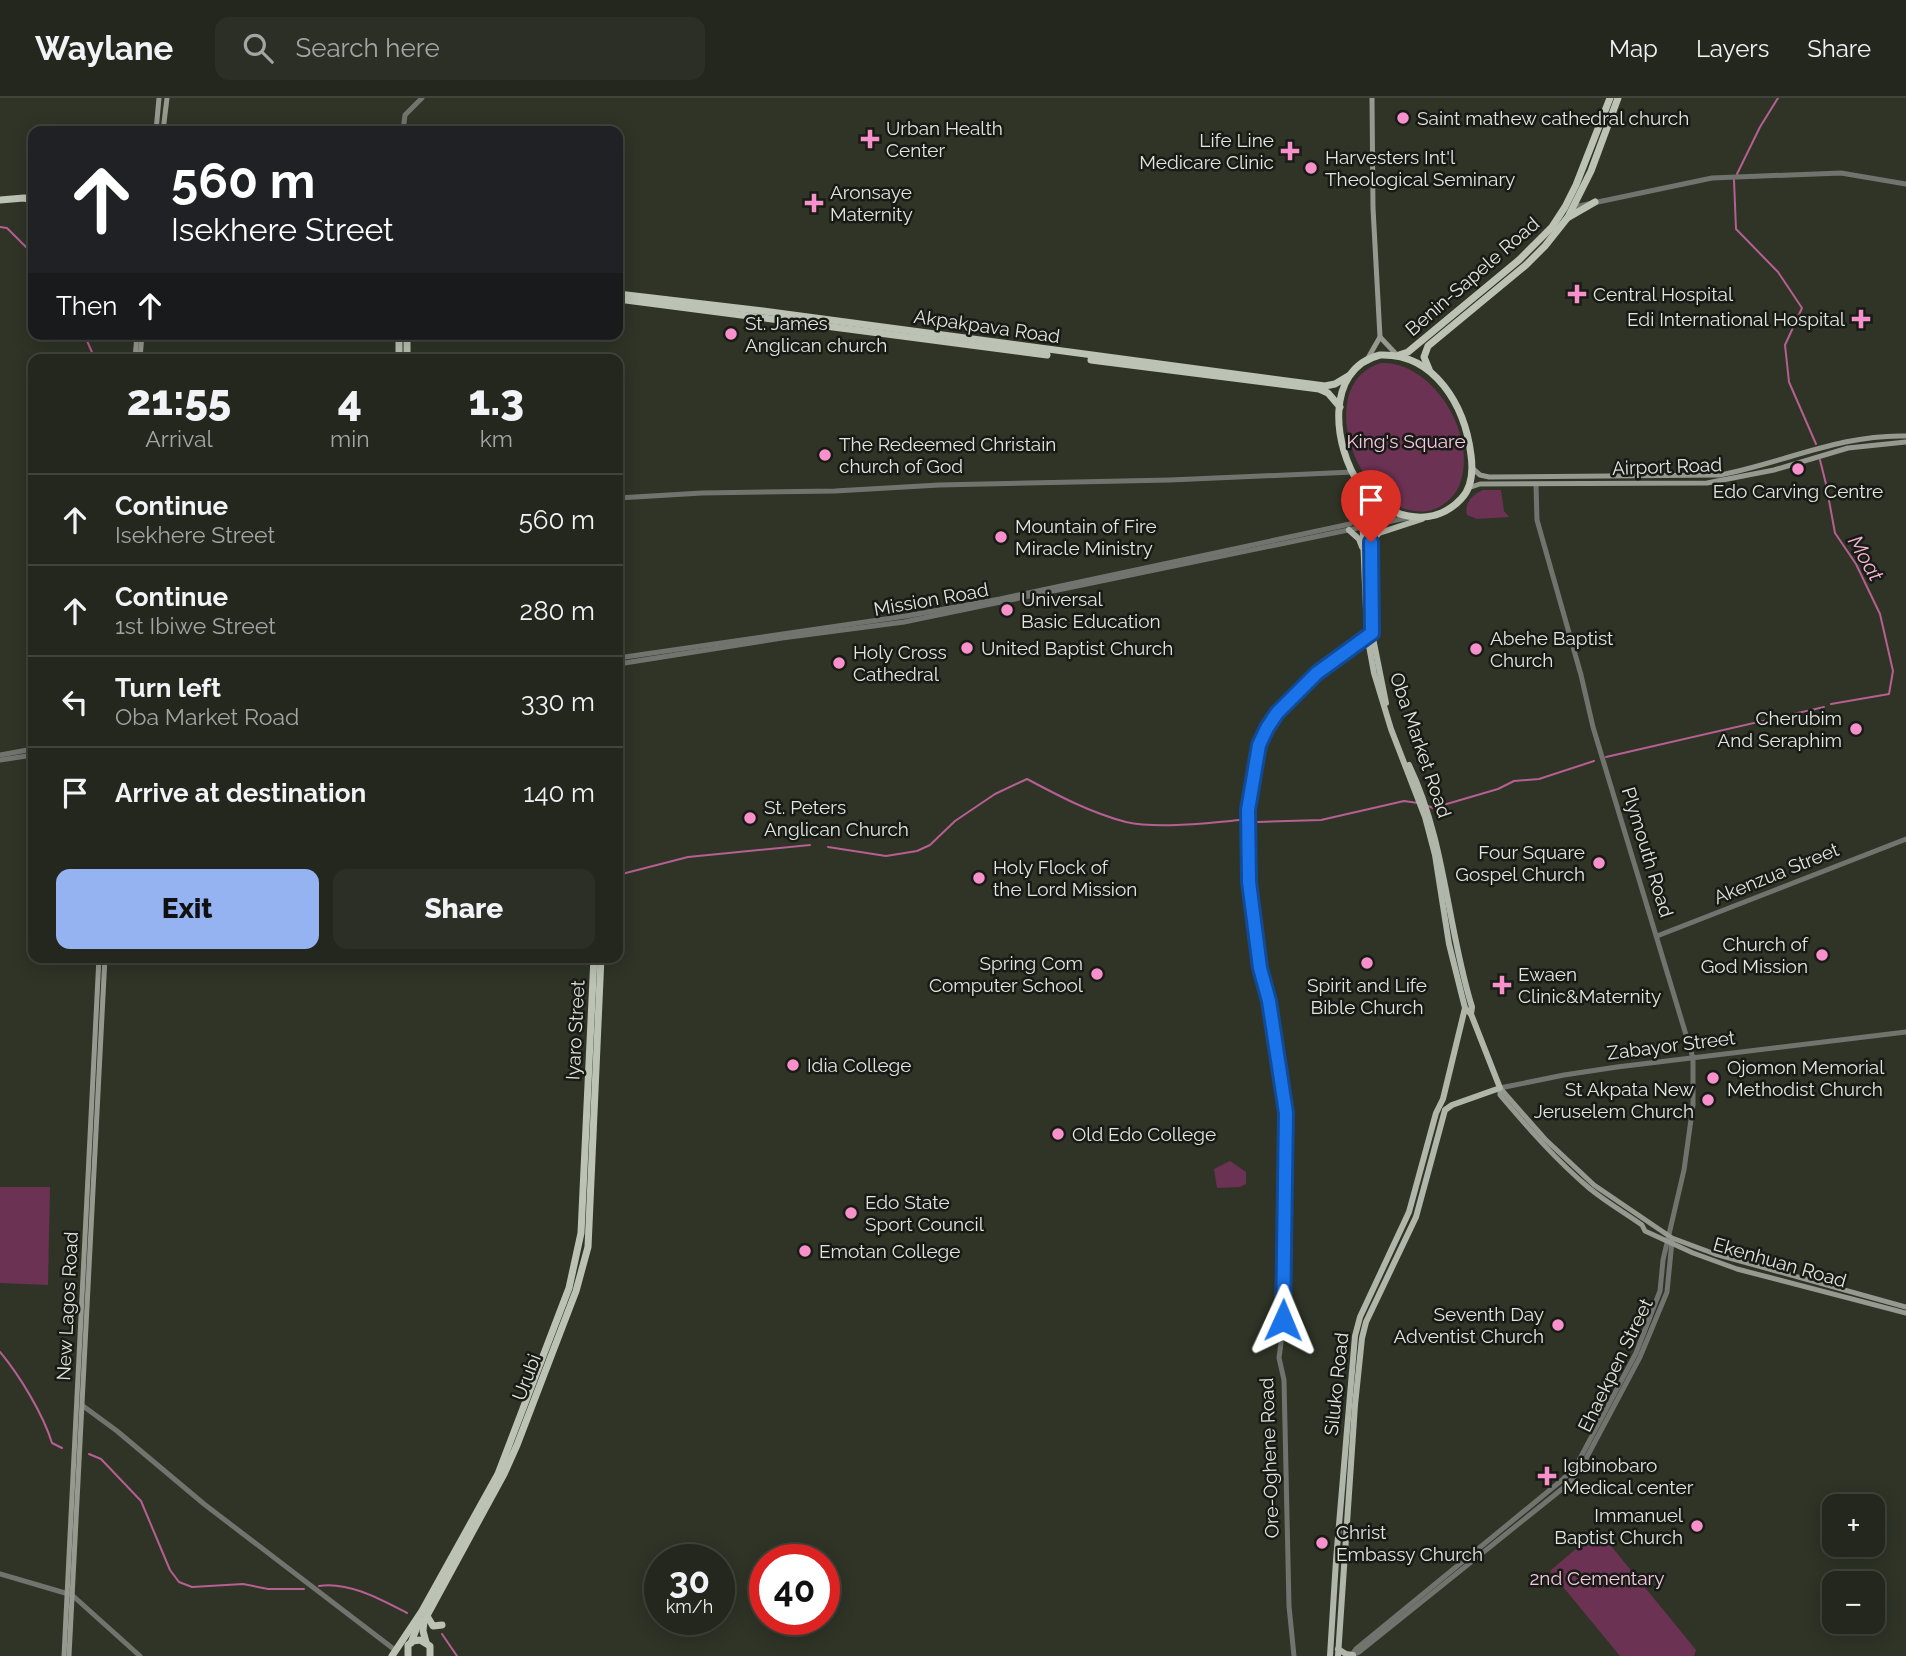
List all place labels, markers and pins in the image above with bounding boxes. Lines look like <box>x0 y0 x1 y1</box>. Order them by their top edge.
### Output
place label: Saint mathew cathedral church <box>1417 107 1689 129</box>
marker: Saint mathew cathedral church <box>1395 110 1411 126</box>
place label: Urban Health Center <box>886 117 1003 161</box>
marker: Urban Health Center <box>860 129 880 149</box>
place label: Life Line Medicare Clinic <box>1139 129 1274 173</box>
marker: Life Line Medicare Clinic <box>1280 141 1300 161</box>
place label: Harvesters Int'l Theological Seminary <box>1325 146 1515 190</box>
marker: Harvesters Int'l Theological Seminary <box>1303 160 1319 176</box>
place label: Aronsaye Maternity <box>830 181 913 225</box>
marker: Aronsaye Maternity <box>804 193 824 213</box>
place label: Central Hospital <box>1593 283 1734 305</box>
marker: Central Hospital <box>1567 284 1587 304</box>
place label: Edi International Hospital <box>1627 308 1846 330</box>
marker: Edi International Hospital <box>1851 309 1871 329</box>
place label: St. James Anglican church <box>745 312 887 356</box>
marker: St. James Anglican church <box>723 326 739 342</box>
place label: The Redeemed Christain church of God <box>839 433 1056 477</box>
marker: The Redeemed Christain church of God <box>817 447 833 463</box>
marker: Edo Carving Centre <box>1790 461 1806 477</box>
pin <box>1341 470 1401 542</box>
place label: Edo Carving Centre <box>1713 480 1883 502</box>
place label: Mountain of Fire Miracle Ministry <box>1015 515 1157 559</box>
marker: Mountain of Fire Miracle Ministry <box>993 529 1009 545</box>
place label: Universal Basic Education <box>1021 588 1161 632</box>
marker: Universal Basic Education <box>999 602 1015 618</box>
place label: Abehe Baptist Church <box>1490 627 1614 671</box>
place label: United Baptist Church <box>981 637 1173 659</box>
marker: United Baptist Church <box>959 640 975 656</box>
place label: Holy Cross Cathedral <box>853 641 947 685</box>
marker: Abehe Baptist Church <box>1468 641 1484 657</box>
marker: Holy Cross Cathedral <box>831 655 847 671</box>
place label: Cherubim And Seraphim <box>1717 707 1842 751</box>
marker: Cherubim And Seraphim <box>1848 721 1864 737</box>
place label: St. Peters Anglican Church <box>764 796 909 840</box>
marker: St. Peters Anglican Church <box>742 810 758 826</box>
place label: Four Square Gospel Church <box>1455 841 1585 885</box>
marker: Four Square Gospel Church <box>1591 855 1607 871</box>
place label: Holy Flock of the Lord Mission <box>993 856 1137 900</box>
marker: Holy Flock of the Lord Mission <box>971 870 987 886</box>
place label: Church of God Mission <box>1701 933 1809 977</box>
marker: Church of God Mission <box>1814 947 1830 963</box>
place label: Spring Com Computer School <box>929 952 1084 996</box>
marker: Spirit and Life Bible Church <box>1359 955 1375 971</box>
place label: Ewaen Clinic&Maternity <box>1518 963 1661 1007</box>
marker: Spring Com Computer School <box>1089 966 1105 982</box>
place label: Spirit and Life Bible Church <box>1307 974 1427 1018</box>
marker: Ewaen Clinic&Maternity <box>1492 975 1512 995</box>
place label: Idia College <box>807 1054 911 1076</box>
place label: Ojomon Memorial Methodist Church <box>1727 1056 1885 1100</box>
marker: Idia College <box>785 1057 801 1073</box>
marker: Ojomon Memorial Methodist Church <box>1705 1070 1721 1086</box>
place label: St Akpata New Jeruselem Church <box>1534 1078 1695 1122</box>
marker: St Akpata New Jeruselem Church <box>1700 1092 1716 1108</box>
place label: Old Edo College <box>1072 1123 1216 1145</box>
marker: Old Edo College <box>1050 1126 1066 1142</box>
place label: Edo State Sport Council <box>865 1191 985 1235</box>
marker: Edo State Sport Council <box>843 1205 859 1221</box>
place label: Emotan College <box>819 1240 960 1262</box>
marker: Emotan College <box>797 1243 813 1259</box>
place label: Seventh Day Adventist Church <box>1394 1303 1544 1347</box>
marker: Seventh Day Adventist Church <box>1550 1317 1566 1333</box>
place label: Igbinobaro Medical center <box>1563 1454 1694 1498</box>
marker: Igbinobaro Medical center <box>1537 1466 1557 1486</box>
place label: Immanuel Baptist Church <box>1554 1504 1684 1548</box>
marker: Immanuel Baptist Church <box>1689 1518 1705 1534</box>
place label: Christ Embassy Church <box>1336 1521 1483 1565</box>
marker: Christ Embassy Church <box>1314 1535 1330 1551</box>

